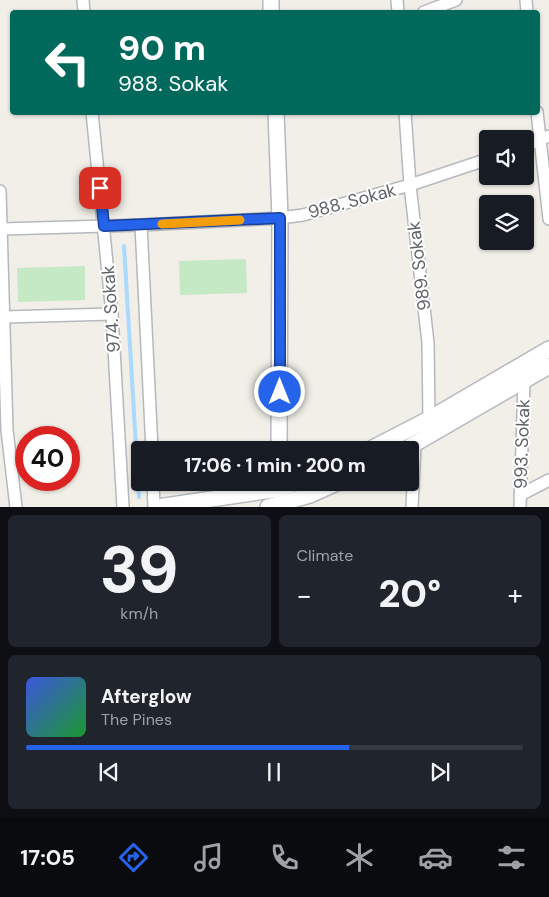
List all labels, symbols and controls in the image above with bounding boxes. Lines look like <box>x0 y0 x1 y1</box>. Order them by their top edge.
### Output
text: 90 m <box>118 25 206 71</box>
icon: left <box>35 30 100 95</box>
text: 988. Sokak <box>118 69 228 98</box>
map controls <box>479 130 534 250</box>
button: sound <box>479 130 534 185</box>
pin <box>79 167 121 209</box>
icon: arrive <box>86 174 114 202</box>
street label: 988. Sokak <box>305 178 399 224</box>
button: layers <box>479 195 534 250</box>
street label: 989. Sokak <box>402 220 436 312</box>
street label: 974. Sokak <box>96 264 126 354</box>
position arrow <box>253 365 305 417</box>
street label: 993. Sokak <box>508 398 536 490</box>
speed limit sign: 40 <box>15 426 80 491</box>
text: 17:06 · 1 min · 200 m <box>184 453 366 478</box>
text: 39 <box>100 528 179 612</box>
text: Climate <box>297 545 353 566</box>
text: 20° <box>378 569 441 619</box>
text: − <box>297 577 312 614</box>
text: + <box>508 577 523 614</box>
text: km/h <box>120 603 158 624</box>
text: Afterglow <box>101 684 192 709</box>
text: The Pines <box>101 709 172 730</box>
icon: previous <box>95 758 123 786</box>
icon: pause <box>260 758 288 786</box>
icon: next <box>426 758 454 786</box>
icon: directions <box>116 840 151 875</box>
icon: music <box>191 840 226 875</box>
icon: phone <box>267 840 302 875</box>
icon: climate <box>342 840 377 875</box>
icon: car <box>418 840 453 875</box>
icon: filters <box>494 840 529 875</box>
text: 17:05 <box>20 843 75 872</box>

